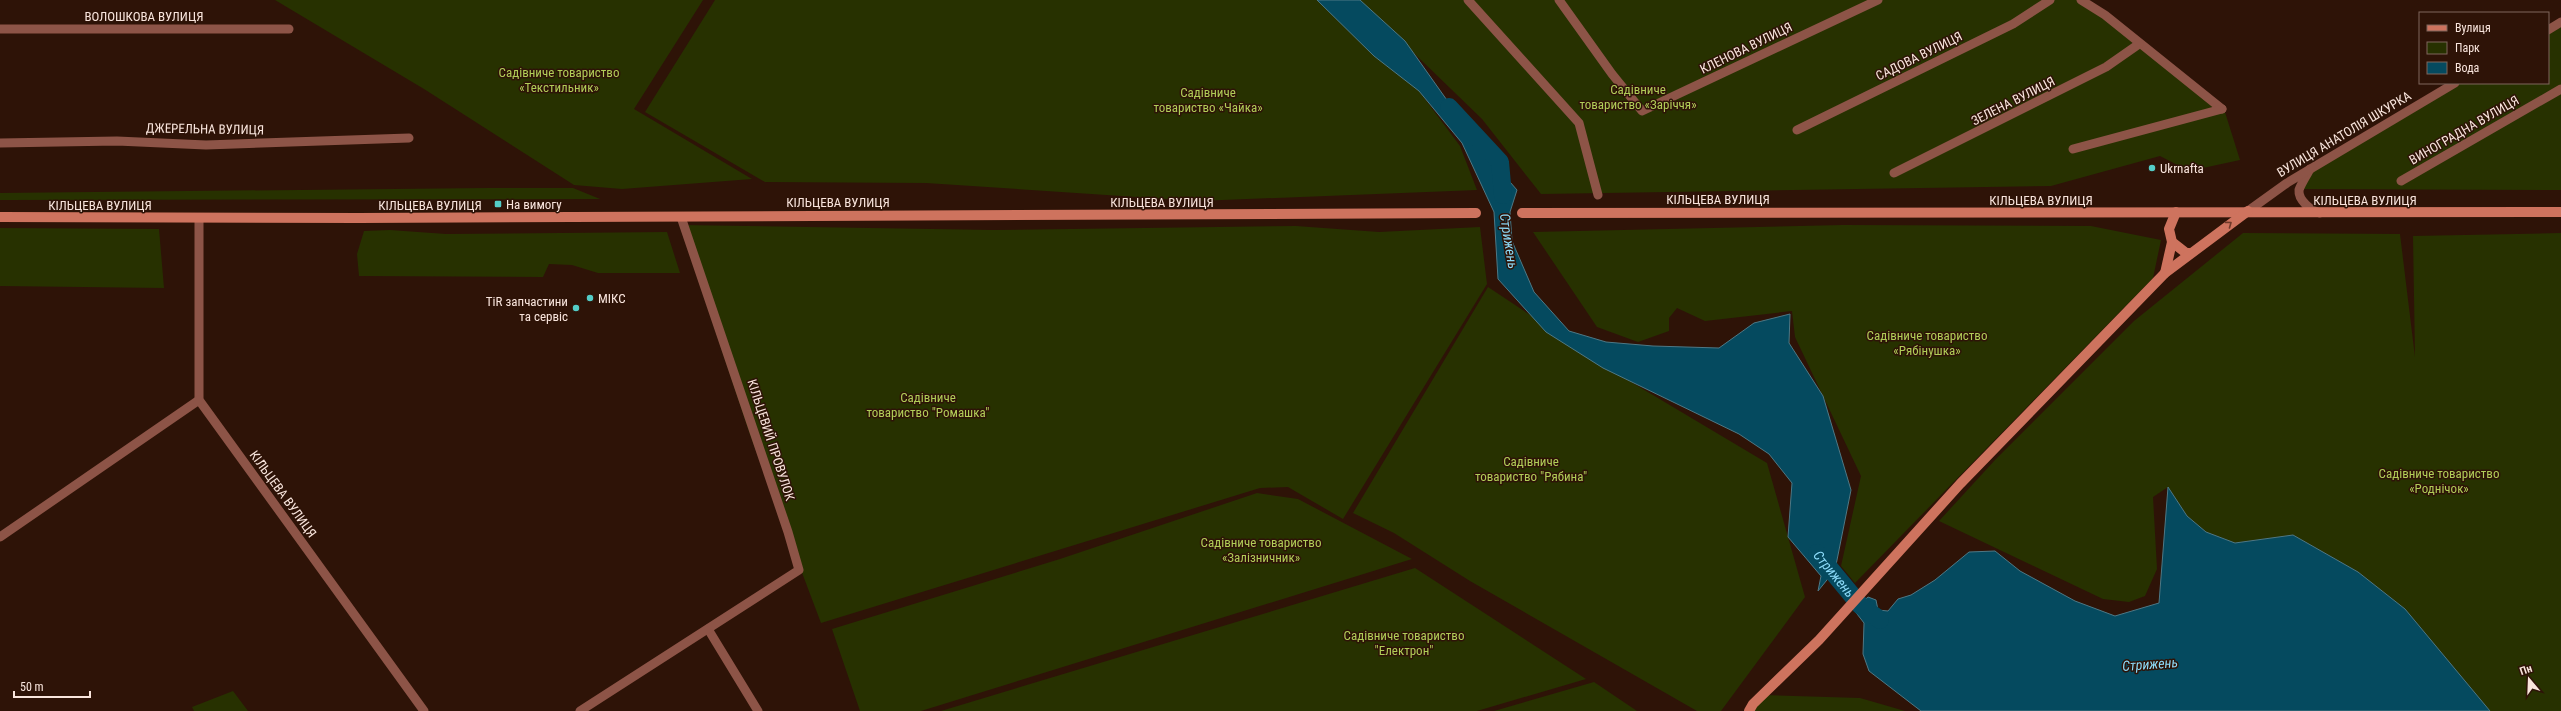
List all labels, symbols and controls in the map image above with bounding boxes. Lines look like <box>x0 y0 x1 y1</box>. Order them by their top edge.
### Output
street label: ВОЛОШКОВА ВУЛИЦЯ <box>84 9 204 24</box>
legend <box>2419 12 2549 84</box>
street label: КЛЕНОВА ВУЛИЦЯ <box>1697 19 1795 77</box>
text: Вулиця <box>2455 21 2491 35</box>
street label: САДОВА ВУЛИЦЯ <box>1873 29 1965 83</box>
text: Парк <box>2455 41 2480 55</box>
text: Вода <box>2455 61 2480 75</box>
park label: Садівниче товариство «Текстильник» <box>499 65 619 95</box>
street label: ЗЕЛЕНА ВУЛИЦЯ <box>1969 73 2057 129</box>
park label: Садівниче товариство «Заріччя» <box>1579 82 1697 112</box>
park label: Садівниче товариство «Чайка» <box>1153 85 1263 115</box>
street label: ВУЛИЦЯ АНАТОЛІЯ ШКУРКА <box>2274 88 2414 180</box>
street label: ВИНОГРАДНА ВУЛИЦЯ <box>2407 92 2521 168</box>
street label: ДЖЕРЕЛЬНА ВУЛИЦЯ <box>146 120 264 138</box>
place label: Ukrnafta <box>2160 161 2204 176</box>
marker: Ukrnafta <box>2147 163 2157 173</box>
street label: КІЛЬЦЕВА ВУЛИЦЯ <box>1666 192 1770 207</box>
street label: КІЛЬЦЕВА ВУЛИЦЯ <box>1989 193 2093 208</box>
street label: КІЛЬЦЕВА ВУЛИЦЯ <box>2313 193 2417 208</box>
street label: КІЛЬЦЕВА ВУЛИЦЯ <box>786 195 890 210</box>
street label: КІЛЬЦЕВА ВУЛИЦЯ <box>1110 195 1214 210</box>
place label: На вимогу <box>506 197 562 212</box>
street label: КІЛЬЦЕВА ВУЛИЦЯ <box>48 198 152 213</box>
street label: КІЛЬЦЕВА ВУЛИЦЯ <box>378 198 482 213</box>
marker: На вимогу <box>493 199 503 209</box>
water label: Стрижень <box>1497 212 1521 270</box>
one-way arrow <box>2225 222 2232 229</box>
place label: МІКС <box>598 291 626 306</box>
marker: МІКС <box>585 293 595 303</box>
place label: TiR запчастини та сервіс <box>486 294 568 324</box>
marker: TiR запчастини та сервіс <box>571 303 581 313</box>
park label: Садівниче товариство «Рябінушка» <box>1867 328 1987 358</box>
street label: КІЛЬЦЕВИЙ ПРОВУЛОК <box>744 377 798 503</box>
park label: Садівниче товариство "Ромашка" <box>867 390 989 420</box>
street label: КІЛЬЦЕВА ВУЛИЦЯ <box>246 448 320 540</box>
park label: Садівниче товариство "Рябина" <box>1475 454 1587 484</box>
park label: Садівниче товариство «Роднічок» <box>2379 466 2499 496</box>
park label: Садівниче товариство «Залізничник» <box>1201 535 1321 565</box>
water label: Стрижень <box>1810 547 1858 600</box>
park label: Садівниче товариство "Електрон" <box>1344 628 1464 658</box>
water label: Стрижень <box>2122 654 2178 674</box>
north arrow <box>2509 659 2549 699</box>
text: Пн <box>2518 662 2534 678</box>
scale bar <box>14 673 90 699</box>
text: 50 m <box>20 680 44 694</box>

